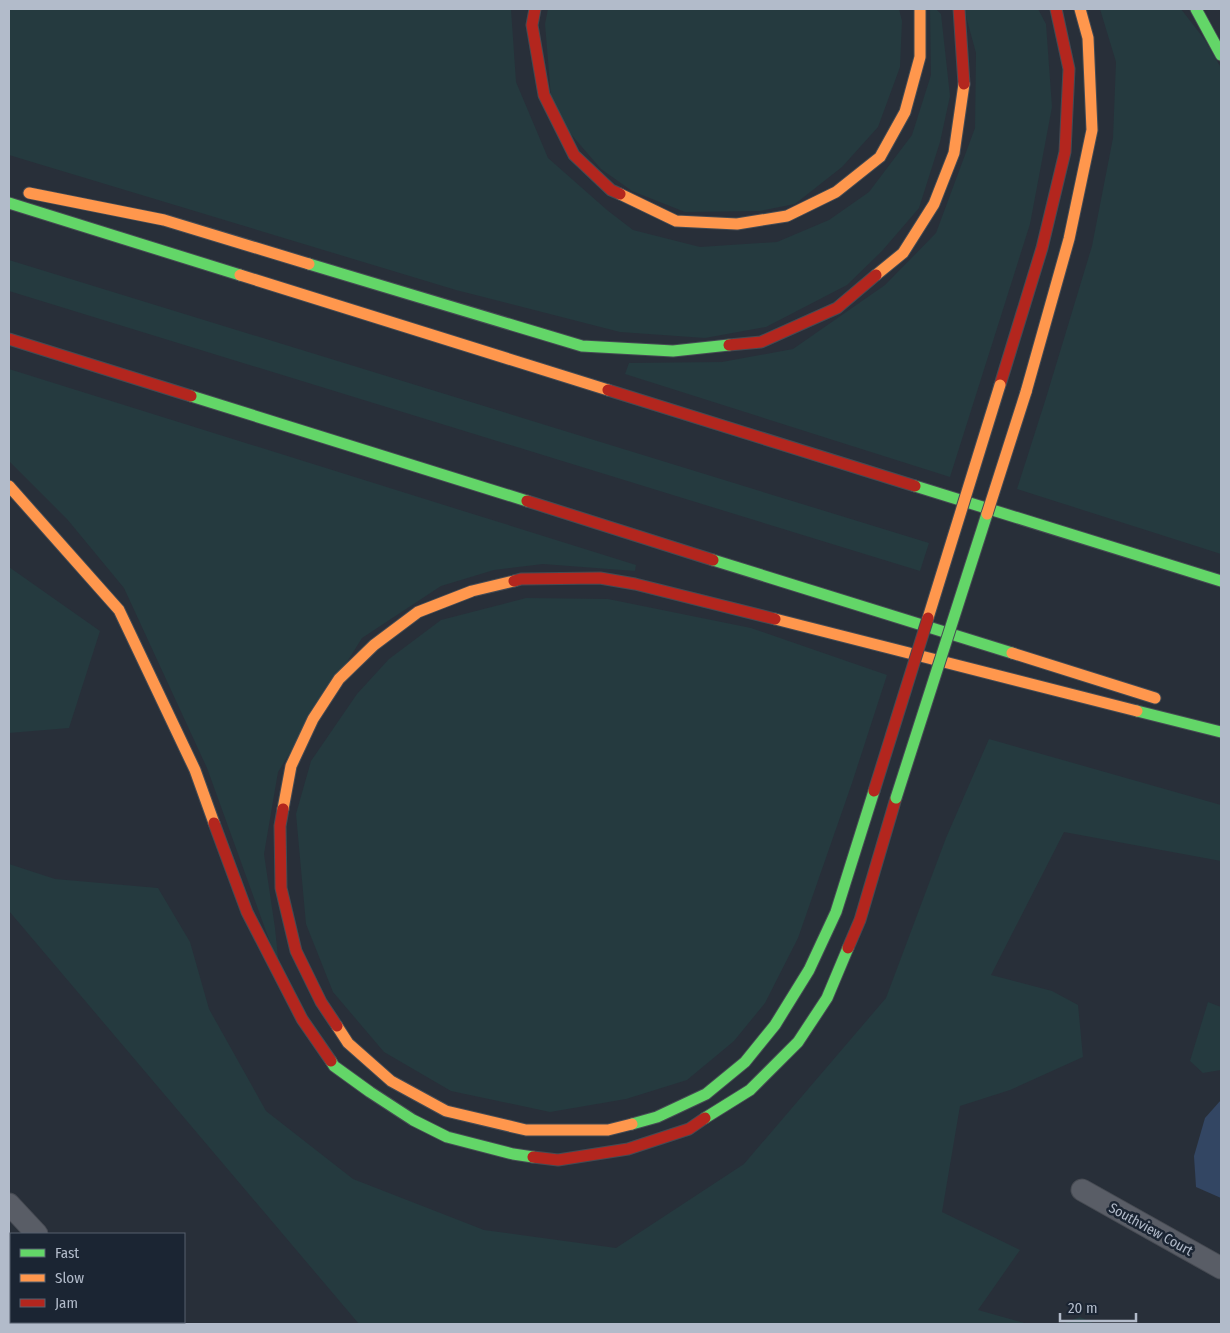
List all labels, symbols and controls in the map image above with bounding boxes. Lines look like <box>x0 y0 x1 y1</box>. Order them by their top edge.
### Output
street label: Southview Court <box>1106 1199 1196 1260</box>
legend <box>10 1233 185 1323</box>
text: Fast <box>55 1244 79 1262</box>
text: Slow <box>55 1269 84 1287</box>
scale bar <box>1060 1290 1136 1322</box>
text: Jam <box>55 1294 78 1312</box>
text: 20 m <box>1068 1299 1098 1317</box>

